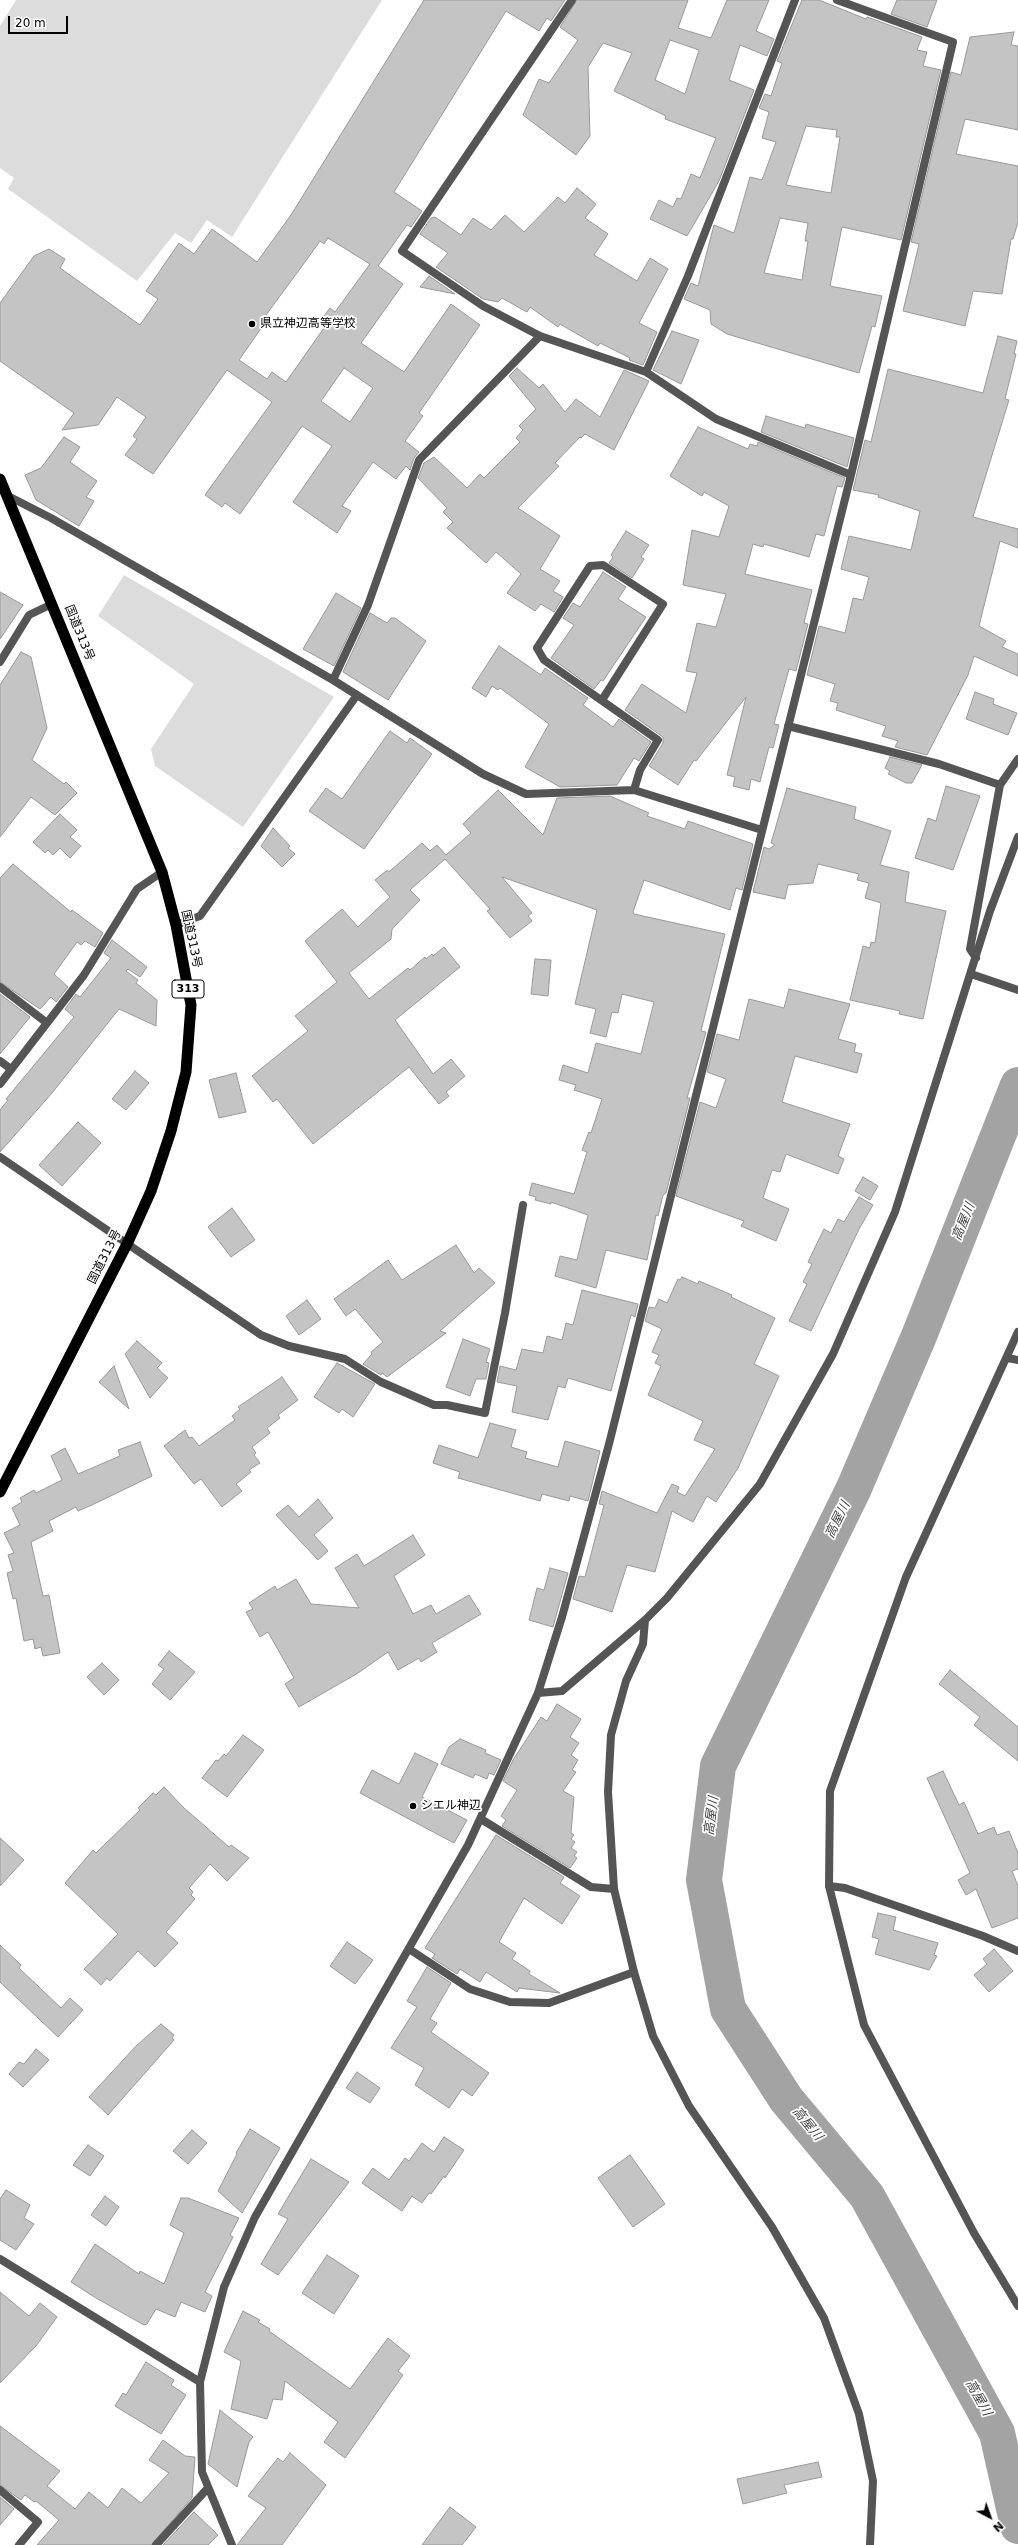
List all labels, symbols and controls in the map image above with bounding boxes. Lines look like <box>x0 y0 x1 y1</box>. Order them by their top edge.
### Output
scale bar <box>10 8 70 34</box>
text: 20 m <box>15 16 46 30</box>
place label: 県立神辺高等学校 <box>260 317 356 331</box>
marker: 県立神辺高等学校 <box>247 319 257 329</box>
street label: 国道313号 <box>61 603 97 663</box>
street label: 国道313号 <box>178 909 204 969</box>
road number: 313 <box>172 980 204 998</box>
water label: 高屋川 <box>949 1201 979 1243</box>
street label: 国道313号 <box>85 1227 125 1287</box>
water label: 高屋川 <box>822 1499 854 1541</box>
water label: 高屋川 <box>702 1796 722 1836</box>
place label: シエル神辺 <box>421 1799 481 1813</box>
marker: シエル神辺 <box>408 1801 418 1811</box>
water label: 高屋川 <box>788 2104 826 2144</box>
water label: 高屋川 <box>962 2377 994 2419</box>
north arrow <box>970 2497 1010 2537</box>
text: N <box>990 2519 1006 2534</box>

